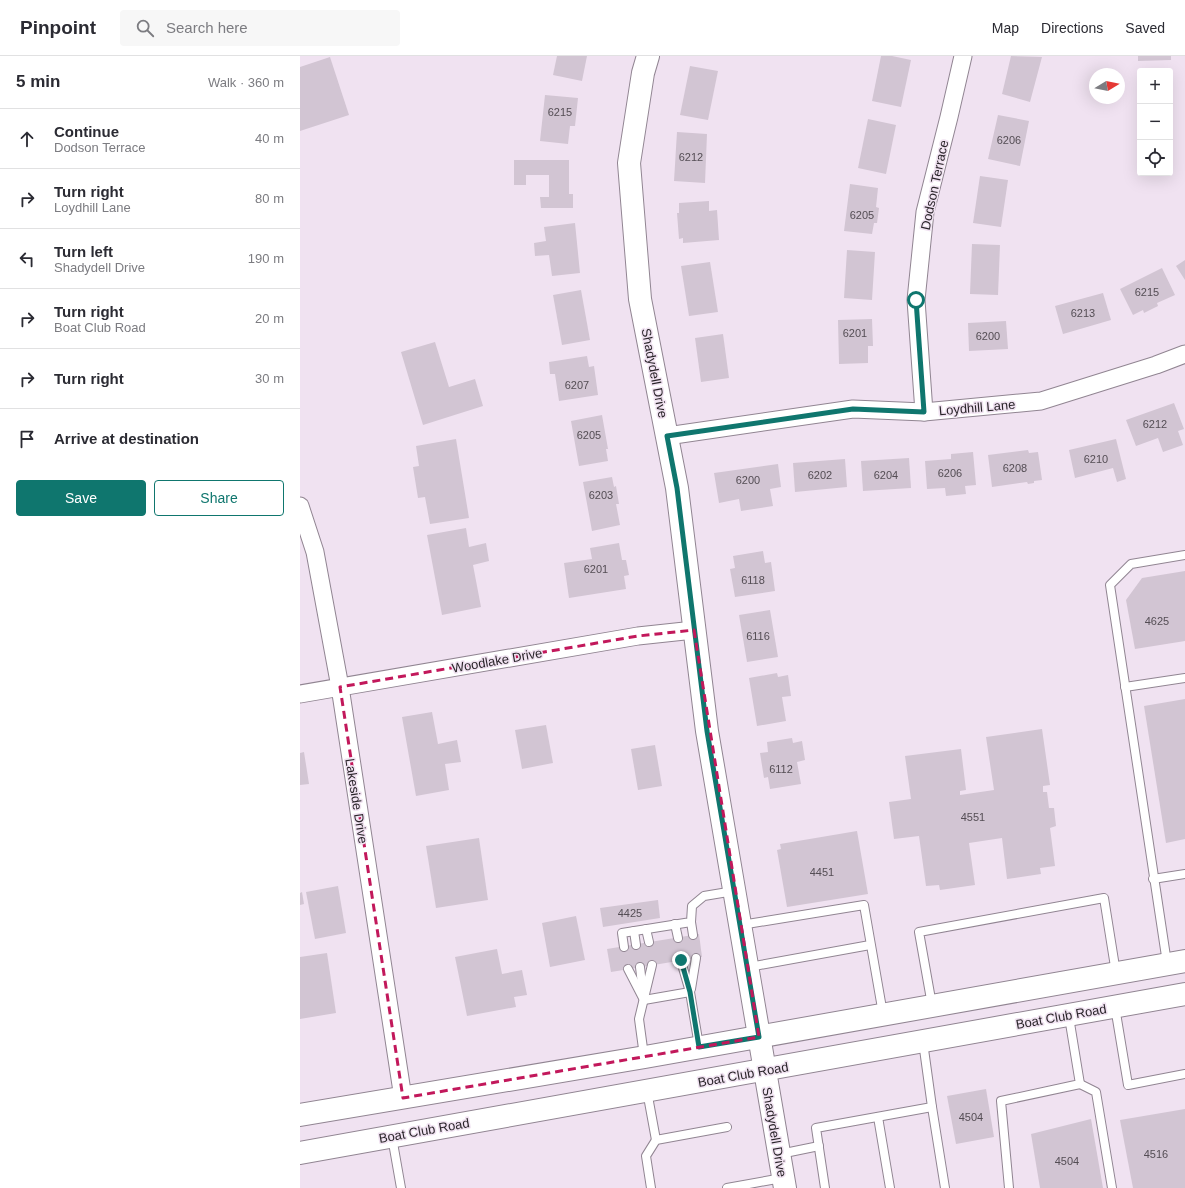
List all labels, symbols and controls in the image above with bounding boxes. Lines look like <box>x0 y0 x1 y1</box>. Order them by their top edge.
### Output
search box <box>120 10 400 46</box>
text: Pinpoint <box>20 17 96 38</box>
icon: search <box>134 17 156 39</box>
text: Search here <box>166 19 248 36</box>
text: Map <box>992 20 1019 36</box>
text: Directions <box>1041 20 1103 36</box>
text: Saved <box>1125 20 1165 36</box>
north arrow <box>1089 68 1125 104</box>
map controls <box>1137 68 1173 176</box>
button: + <box>1137 68 1173 104</box>
text: 5 min <box>16 72 60 91</box>
text: Walk · 360 m <box>208 75 284 90</box>
button: − <box>1137 104 1173 140</box>
house number: 6215 <box>548 106 572 118</box>
text: Continue <box>54 123 119 140</box>
icon: ahead <box>16 128 38 150</box>
text: 40 m <box>255 131 284 146</box>
house number: 6206 <box>997 134 1021 146</box>
street label: Dodson Terrace <box>918 139 951 231</box>
text: Dodson Terrace <box>54 140 146 155</box>
button: locate <box>1137 140 1173 176</box>
house number: 6212 <box>679 151 703 163</box>
text: Turn right <box>54 183 124 200</box>
icon: right <box>16 188 38 210</box>
text: 80 m <box>255 191 284 206</box>
text: Loydhill Lane <box>54 200 131 215</box>
house number: 6205 <box>850 209 874 221</box>
text: Turn left <box>54 243 113 260</box>
icon: left <box>16 248 38 270</box>
text: 190 m <box>248 251 284 266</box>
text: Shadydell Drive <box>54 260 145 275</box>
house number: 6215 <box>1135 286 1159 298</box>
route start <box>907 291 925 309</box>
text: Turn right <box>54 303 124 320</box>
house number: 6213 <box>1071 307 1095 319</box>
icon: right <box>16 308 38 330</box>
text: 20 m <box>255 311 284 326</box>
text: Boat Club Road <box>54 320 146 335</box>
street label: Shadydell Drive <box>638 327 671 419</box>
house number: 6201 <box>843 327 867 339</box>
house number: 6200 <box>976 330 1000 342</box>
icon: right <box>16 368 38 390</box>
text: Turn right <box>54 370 124 387</box>
text: 30 m <box>255 371 284 386</box>
house number: 6207 <box>565 379 589 391</box>
street label: Loydhill Lane <box>938 397 1016 418</box>
house number: 6212 <box>1143 418 1167 430</box>
icon: arrive <box>16 428 38 450</box>
house number: 6205 <box>577 429 601 441</box>
text: Arrive at destination <box>54 430 199 447</box>
house number: 6210 <box>1084 453 1108 465</box>
house number: 6208 <box>1003 462 1027 474</box>
house number: 6206 <box>938 467 962 479</box>
house number: 6202 <box>808 469 832 481</box>
house number: 6204 <box>874 469 898 481</box>
house number: 6200 <box>736 474 760 486</box>
button: Save <box>16 480 146 516</box>
button: Share <box>154 480 284 516</box>
house number: 6203 <box>589 489 613 501</box>
house number: 6201 <box>584 563 608 575</box>
house number: 6118 <box>741 574 765 586</box>
house number: 4625 <box>1145 615 1169 627</box>
house number: 6116 <box>746 630 770 642</box>
street label: Woodlake Drive <box>451 645 543 676</box>
street label: Lakeside Drive <box>342 757 371 845</box>
house number: 6112 <box>769 763 793 775</box>
house number: 4551 <box>961 811 985 823</box>
house number: 4451 <box>810 866 834 878</box>
house number: 4425 <box>618 907 642 919</box>
route end <box>672 951 690 969</box>
street label: Boat Club Road <box>1015 1001 1108 1032</box>
street label: Boat Club Road <box>697 1059 790 1090</box>
street label: Shadydell Drive <box>759 1086 790 1178</box>
house number: 4504 <box>959 1111 983 1123</box>
street label: Boat Club Road <box>378 1115 471 1146</box>
house number: 4516 <box>1144 1148 1168 1160</box>
house number: 4504 <box>1055 1155 1079 1167</box>

